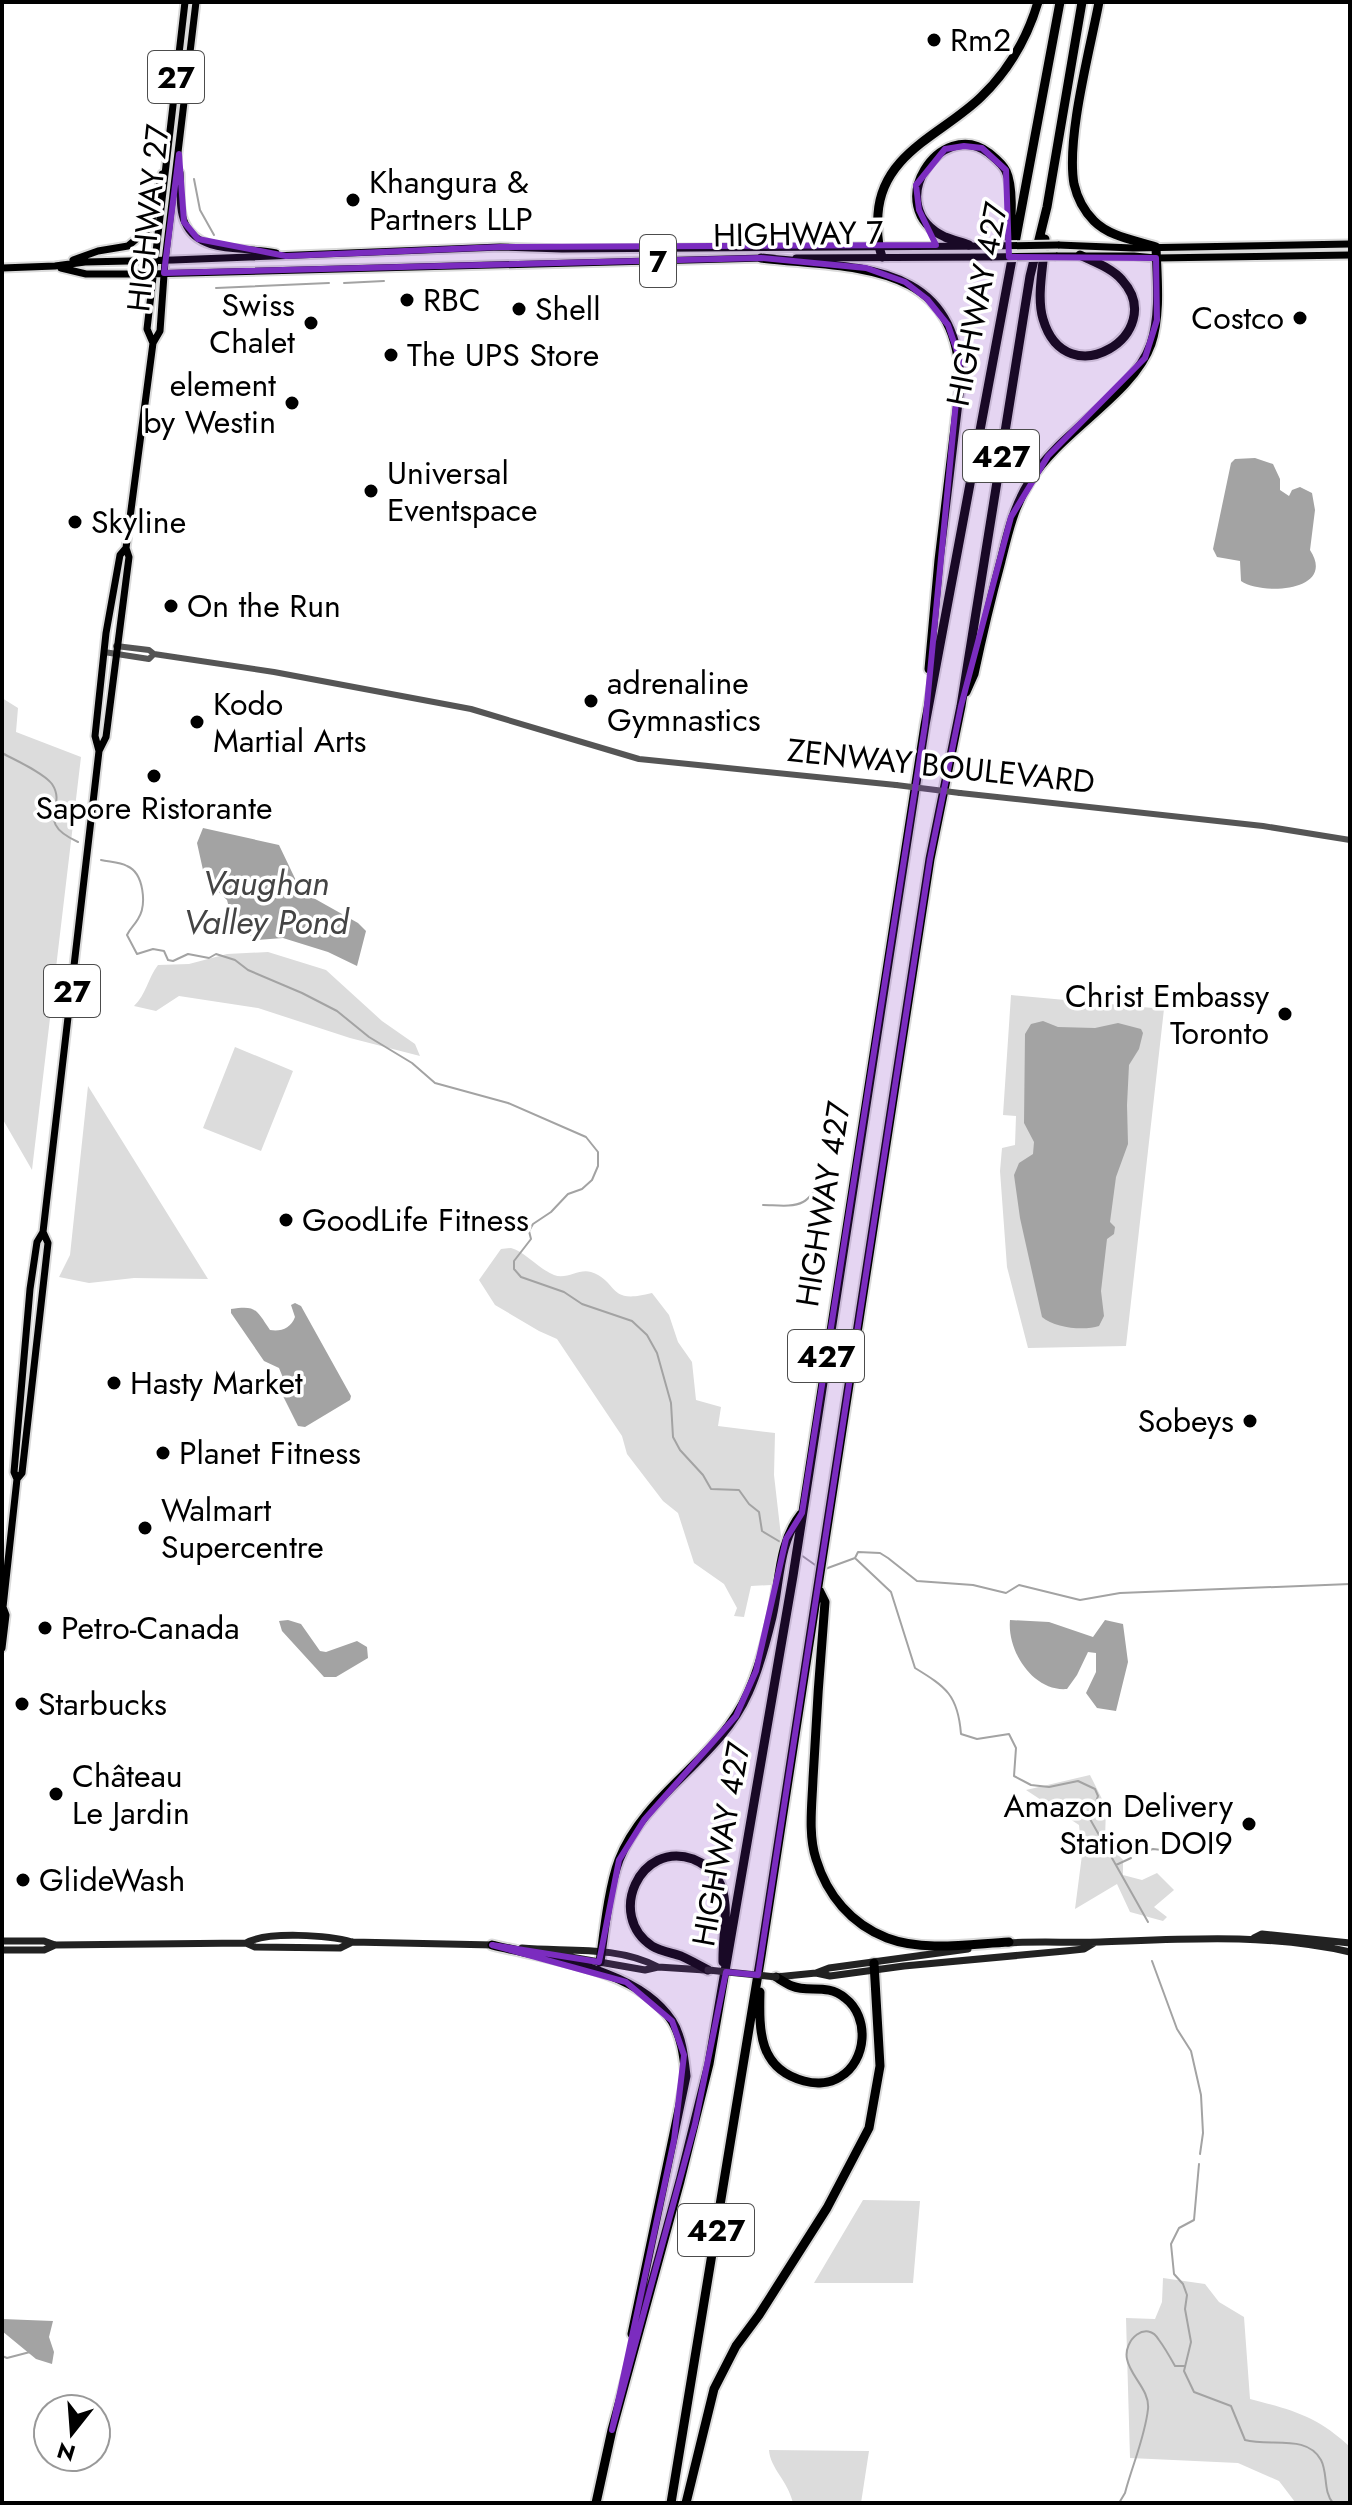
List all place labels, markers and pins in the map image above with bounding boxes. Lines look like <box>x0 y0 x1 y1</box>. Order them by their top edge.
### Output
place label: Rm2 <box>950 17 1011 63</box>
marker: Rm2 <box>925 31 943 49</box>
place label: Khangura & Partners LLP <box>369 159 533 242</box>
marker: Khangura & Partners LLP <box>344 191 362 209</box>
place label: RBC <box>423 277 481 323</box>
place label: Swiss Chalet <box>209 282 295 365</box>
place label: Shell <box>535 286 601 332</box>
marker: RBC <box>398 291 416 309</box>
place label: Costco <box>1191 295 1284 341</box>
marker: Shell <box>510 300 528 318</box>
marker: Costco <box>1291 309 1309 327</box>
marker: Swiss Chalet <box>302 314 320 332</box>
place label: The UPS Store <box>407 332 599 378</box>
marker: The UPS Store <box>382 346 400 364</box>
place label: element by Westin <box>143 362 276 445</box>
marker: element by Westin <box>283 394 301 412</box>
place label: Universal Eventspace <box>387 450 537 533</box>
marker: Universal Eventspace <box>362 482 380 500</box>
place label: Skyline <box>91 499 186 545</box>
marker: Skyline <box>66 513 84 531</box>
place label: On the Run <box>187 583 341 629</box>
marker: On the Run <box>162 597 180 615</box>
place label: adrenaline Gymnastics <box>607 660 761 743</box>
place label: Kodo Martial Arts <box>213 681 366 764</box>
marker: adrenaline Gymnastics <box>582 692 600 710</box>
marker: Kodo Martial Arts <box>188 713 206 731</box>
marker: Sapore Ristorante <box>145 767 163 785</box>
place label: Sapore Ristorante <box>36 785 272 831</box>
place label: Christ Embassy Toronto <box>1065 973 1270 1056</box>
marker: Christ Embassy Toronto <box>1276 1005 1294 1023</box>
place label: GoodLife Fitness <box>302 1197 529 1243</box>
marker: GoodLife Fitness <box>277 1211 295 1229</box>
place label: Hasty Market <box>130 1360 303 1406</box>
marker: Hasty Market <box>105 1374 123 1392</box>
place label: Sobeys <box>1138 1398 1234 1444</box>
marker: Sobeys <box>1241 1412 1259 1430</box>
place label: Planet Fitness <box>179 1430 361 1476</box>
marker: Planet Fitness <box>154 1444 172 1462</box>
place label: Walmart Supercentre <box>161 1487 324 1570</box>
marker: Walmart Supercentre <box>136 1519 154 1537</box>
place label: Petro-Canada <box>61 1605 240 1651</box>
marker: Petro-Canada <box>36 1619 54 1637</box>
place label: Starbucks <box>38 1681 167 1727</box>
marker: Starbucks <box>13 1695 31 1713</box>
place label: Château Le Jardin <box>72 1753 190 1836</box>
place label: Amazon Delivery Station DOI9 <box>1003 1783 1234 1866</box>
marker: Château Le Jardin <box>47 1785 65 1803</box>
marker: Amazon Delivery Station DOI9 <box>1240 1815 1258 1833</box>
place label: GlideWash <box>39 1857 185 1903</box>
marker: GlideWash <box>14 1871 32 1889</box>

